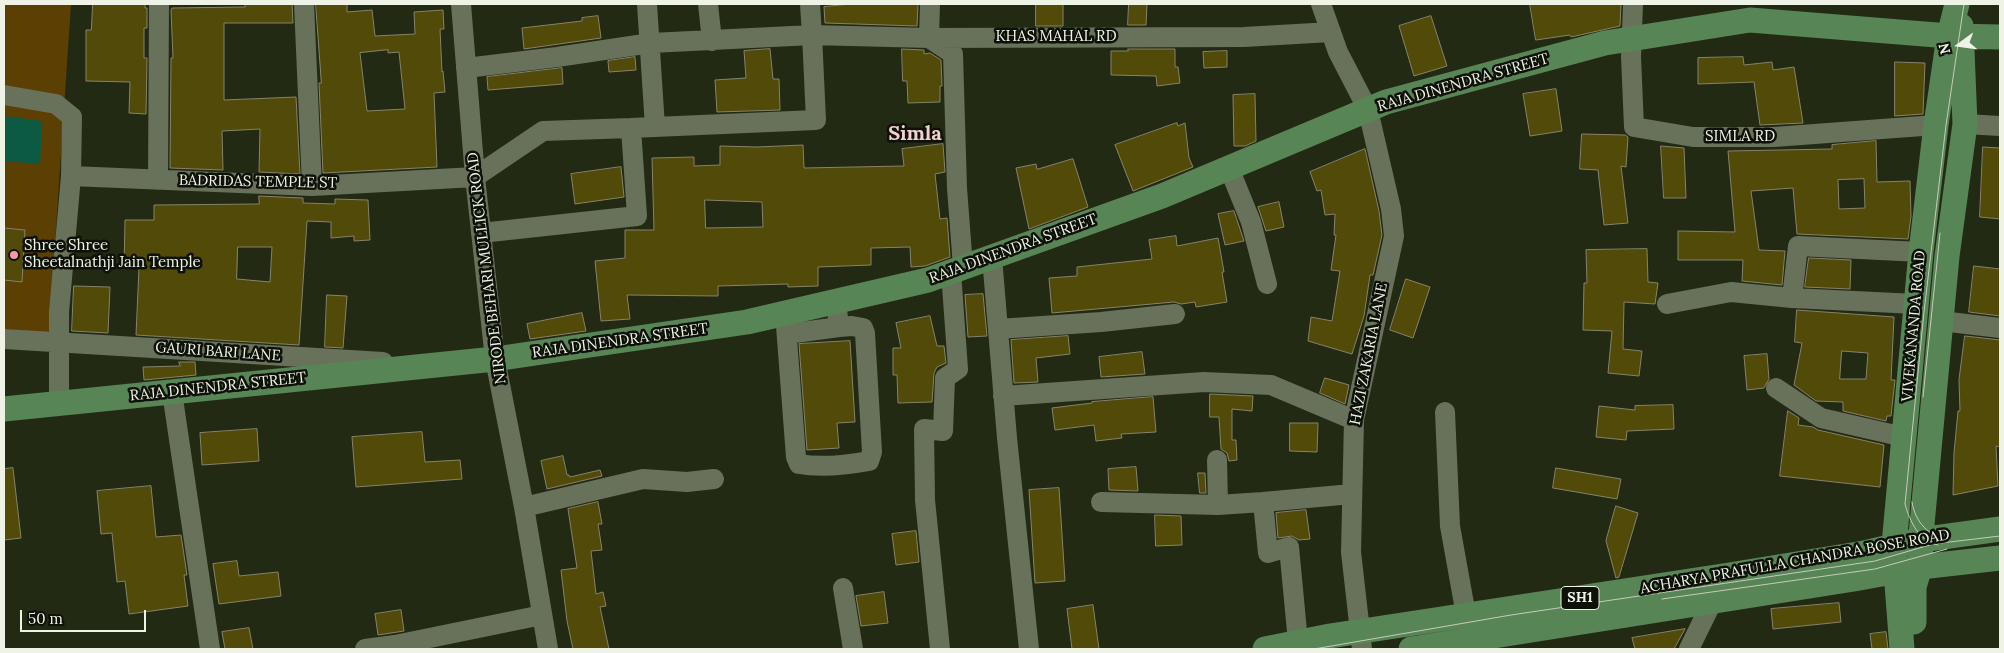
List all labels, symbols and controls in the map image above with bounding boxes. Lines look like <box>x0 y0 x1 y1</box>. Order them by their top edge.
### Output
north arrow <box>1934 20 1984 70</box>
street label: KHAS MAHAL RD <box>995 28 1117 46</box>
text: N <box>1934 41 1954 56</box>
street label: RAJA DINENDRA STREET <box>1375 50 1551 116</box>
district label: Simla <box>888 122 942 146</box>
street label: SIMLA RD <box>1705 128 1775 146</box>
street label: NIRODE BEHARI MULLICK ROAD <box>464 151 510 385</box>
street label: BADRIDAS TEMPLE ST <box>179 172 337 192</box>
street label: RAJA DINENDRA STREET <box>927 210 1099 288</box>
place label: Shree Shree Sheetalnathji Jain Temple <box>24 237 201 272</box>
marker: Shree Shree Sheetalnathji Jain Temple <box>8 249 20 261</box>
street label: VIVEKANANDA ROAD <box>1898 250 1930 402</box>
street label: HAZI ZAKARIA LANE <box>1346 281 1392 427</box>
street label: RAJA DINENDRA STREET <box>531 320 709 362</box>
street label: GAURI BARI LANE <box>155 339 281 365</box>
street label: RAJA DINENDRA STREET <box>129 369 307 405</box>
street label: ACHARYA PRAFULLA CHANDRA BOSE ROAD <box>1639 526 1951 598</box>
road number: SH1 <box>1561 586 1599 610</box>
scale bar <box>22 600 149 632</box>
text: 50 m <box>28 609 63 628</box>

